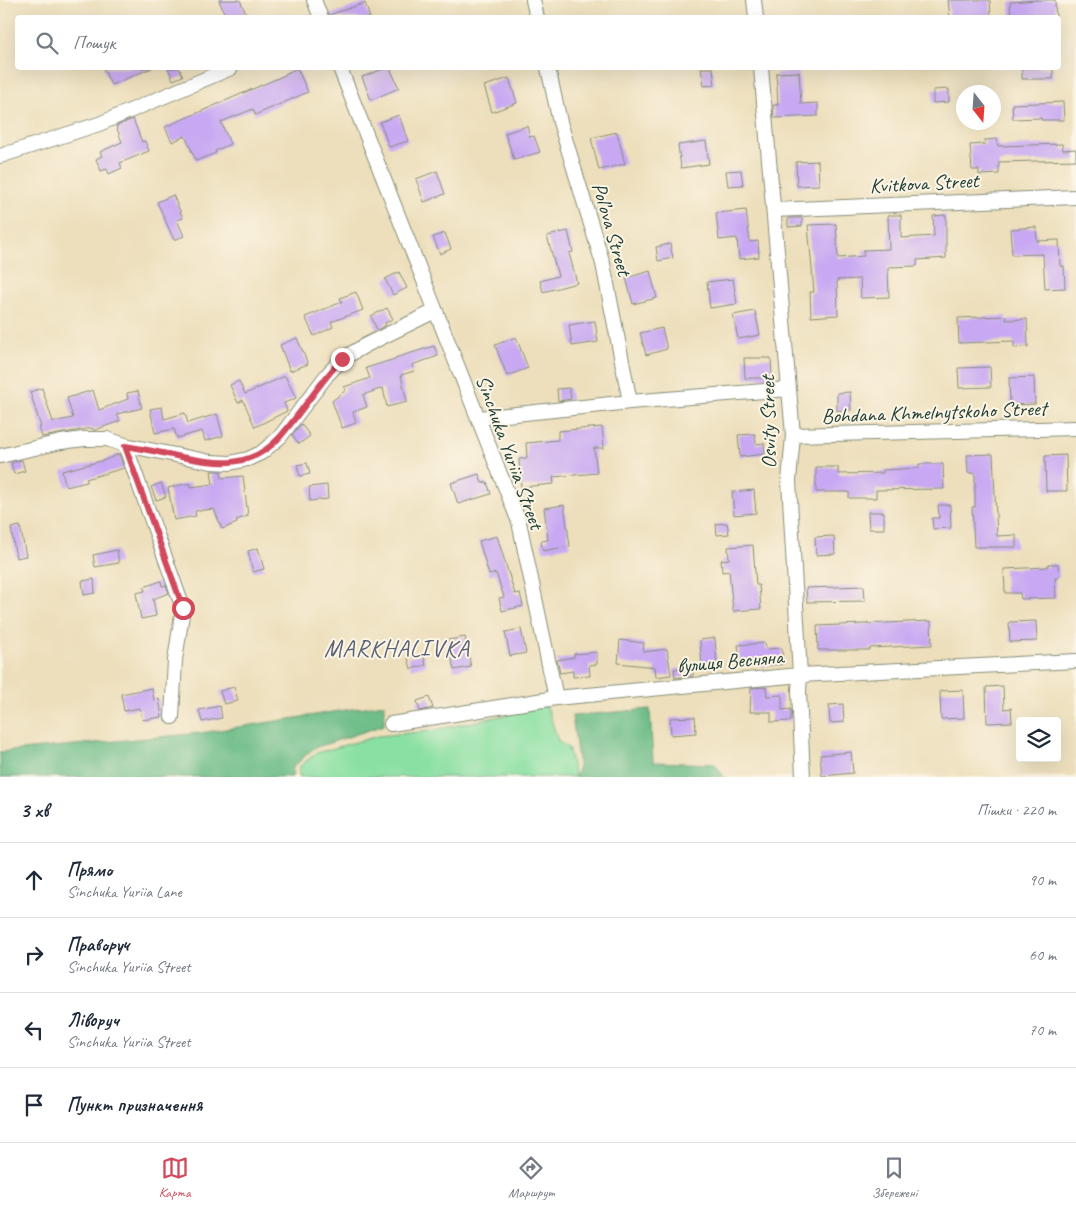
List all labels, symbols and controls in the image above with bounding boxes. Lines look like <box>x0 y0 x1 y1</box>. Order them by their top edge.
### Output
search box <box>15 15 1061 70</box>
icon: search <box>33 29 61 57</box>
text: Пошук <box>73 31 115 55</box>
north arrow <box>956 85 1001 130</box>
street label: Kvitkova Street <box>869 167 981 199</box>
street label: Pol’ova Street <box>586 179 638 281</box>
route end <box>331 348 354 371</box>
street label: Sinchuka Yuriia Street <box>470 371 551 535</box>
street label: Osvity Street <box>754 373 782 469</box>
street label: Bohdana Khmelnytskoho Street <box>821 395 1050 429</box>
route start <box>172 597 195 620</box>
district label: MARKHALIVKA <box>324 633 470 663</box>
street label: вулиця Весняна <box>676 643 787 679</box>
map controls <box>1016 717 1061 762</box>
button: layers <box>1016 717 1061 762</box>
text: 3 хв <box>20 797 49 823</box>
text: Пішки · 220 m <box>977 800 1056 820</box>
text: Прямо <box>67 858 112 882</box>
icon: ahead <box>20 866 48 894</box>
text: 90 m <box>1029 870 1056 890</box>
text: Sinchuka Yuriia Lane <box>67 882 182 902</box>
text: Праворуч <box>67 933 129 957</box>
icon: right <box>20 941 48 969</box>
text: 60 m <box>1029 945 1056 965</box>
text: Sinchuka Yuriia Street <box>67 957 191 977</box>
text: Ліворуч <box>67 1008 119 1032</box>
icon: left <box>20 1016 48 1044</box>
text: 70 m <box>1029 1020 1056 1040</box>
text: Sinchuka Yuriia Street <box>67 1032 191 1052</box>
icon: arrive <box>20 1091 48 1119</box>
text: Пункт призначення <box>67 1093 202 1117</box>
tab: Карта <box>159 1154 191 1201</box>
tab: Маршрут <box>508 1154 554 1201</box>
tab: Збережені <box>872 1154 917 1201</box>

